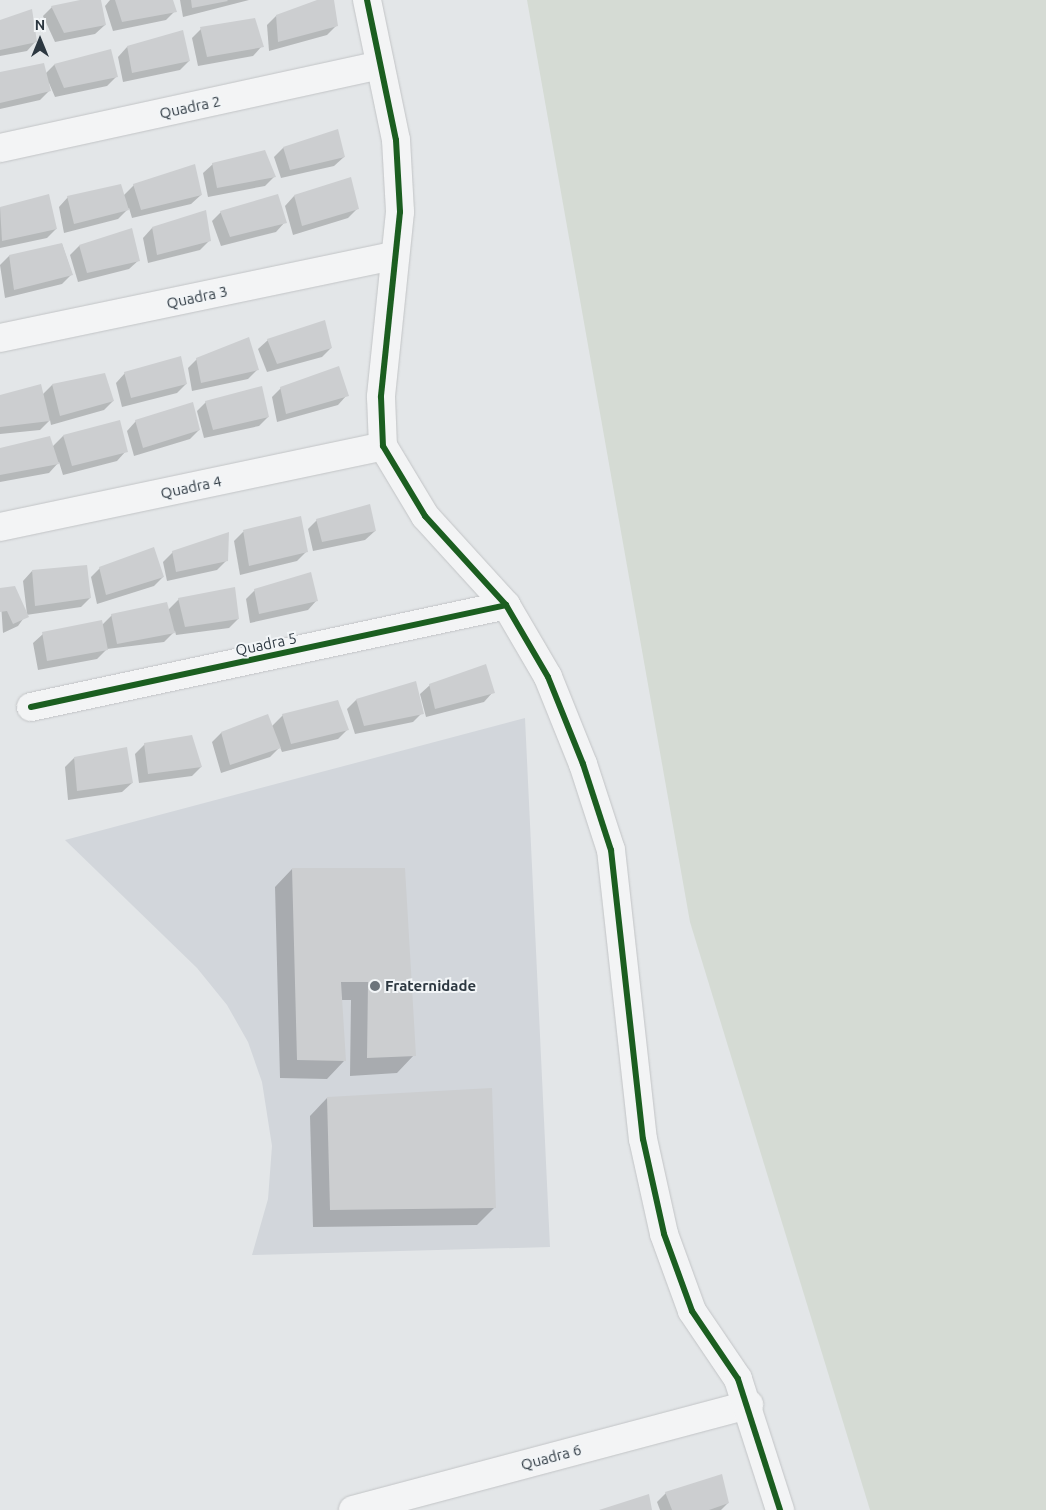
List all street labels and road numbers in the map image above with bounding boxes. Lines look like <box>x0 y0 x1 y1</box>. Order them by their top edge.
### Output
street label: Quadra 2 <box>158 92 222 122</box>
street label: Quadra 3 <box>165 282 229 312</box>
street label: Quadra 4 <box>159 472 223 502</box>
street label: Quadra 5 <box>234 629 298 659</box>
street label: Quadra 6 <box>519 1440 583 1474</box>

